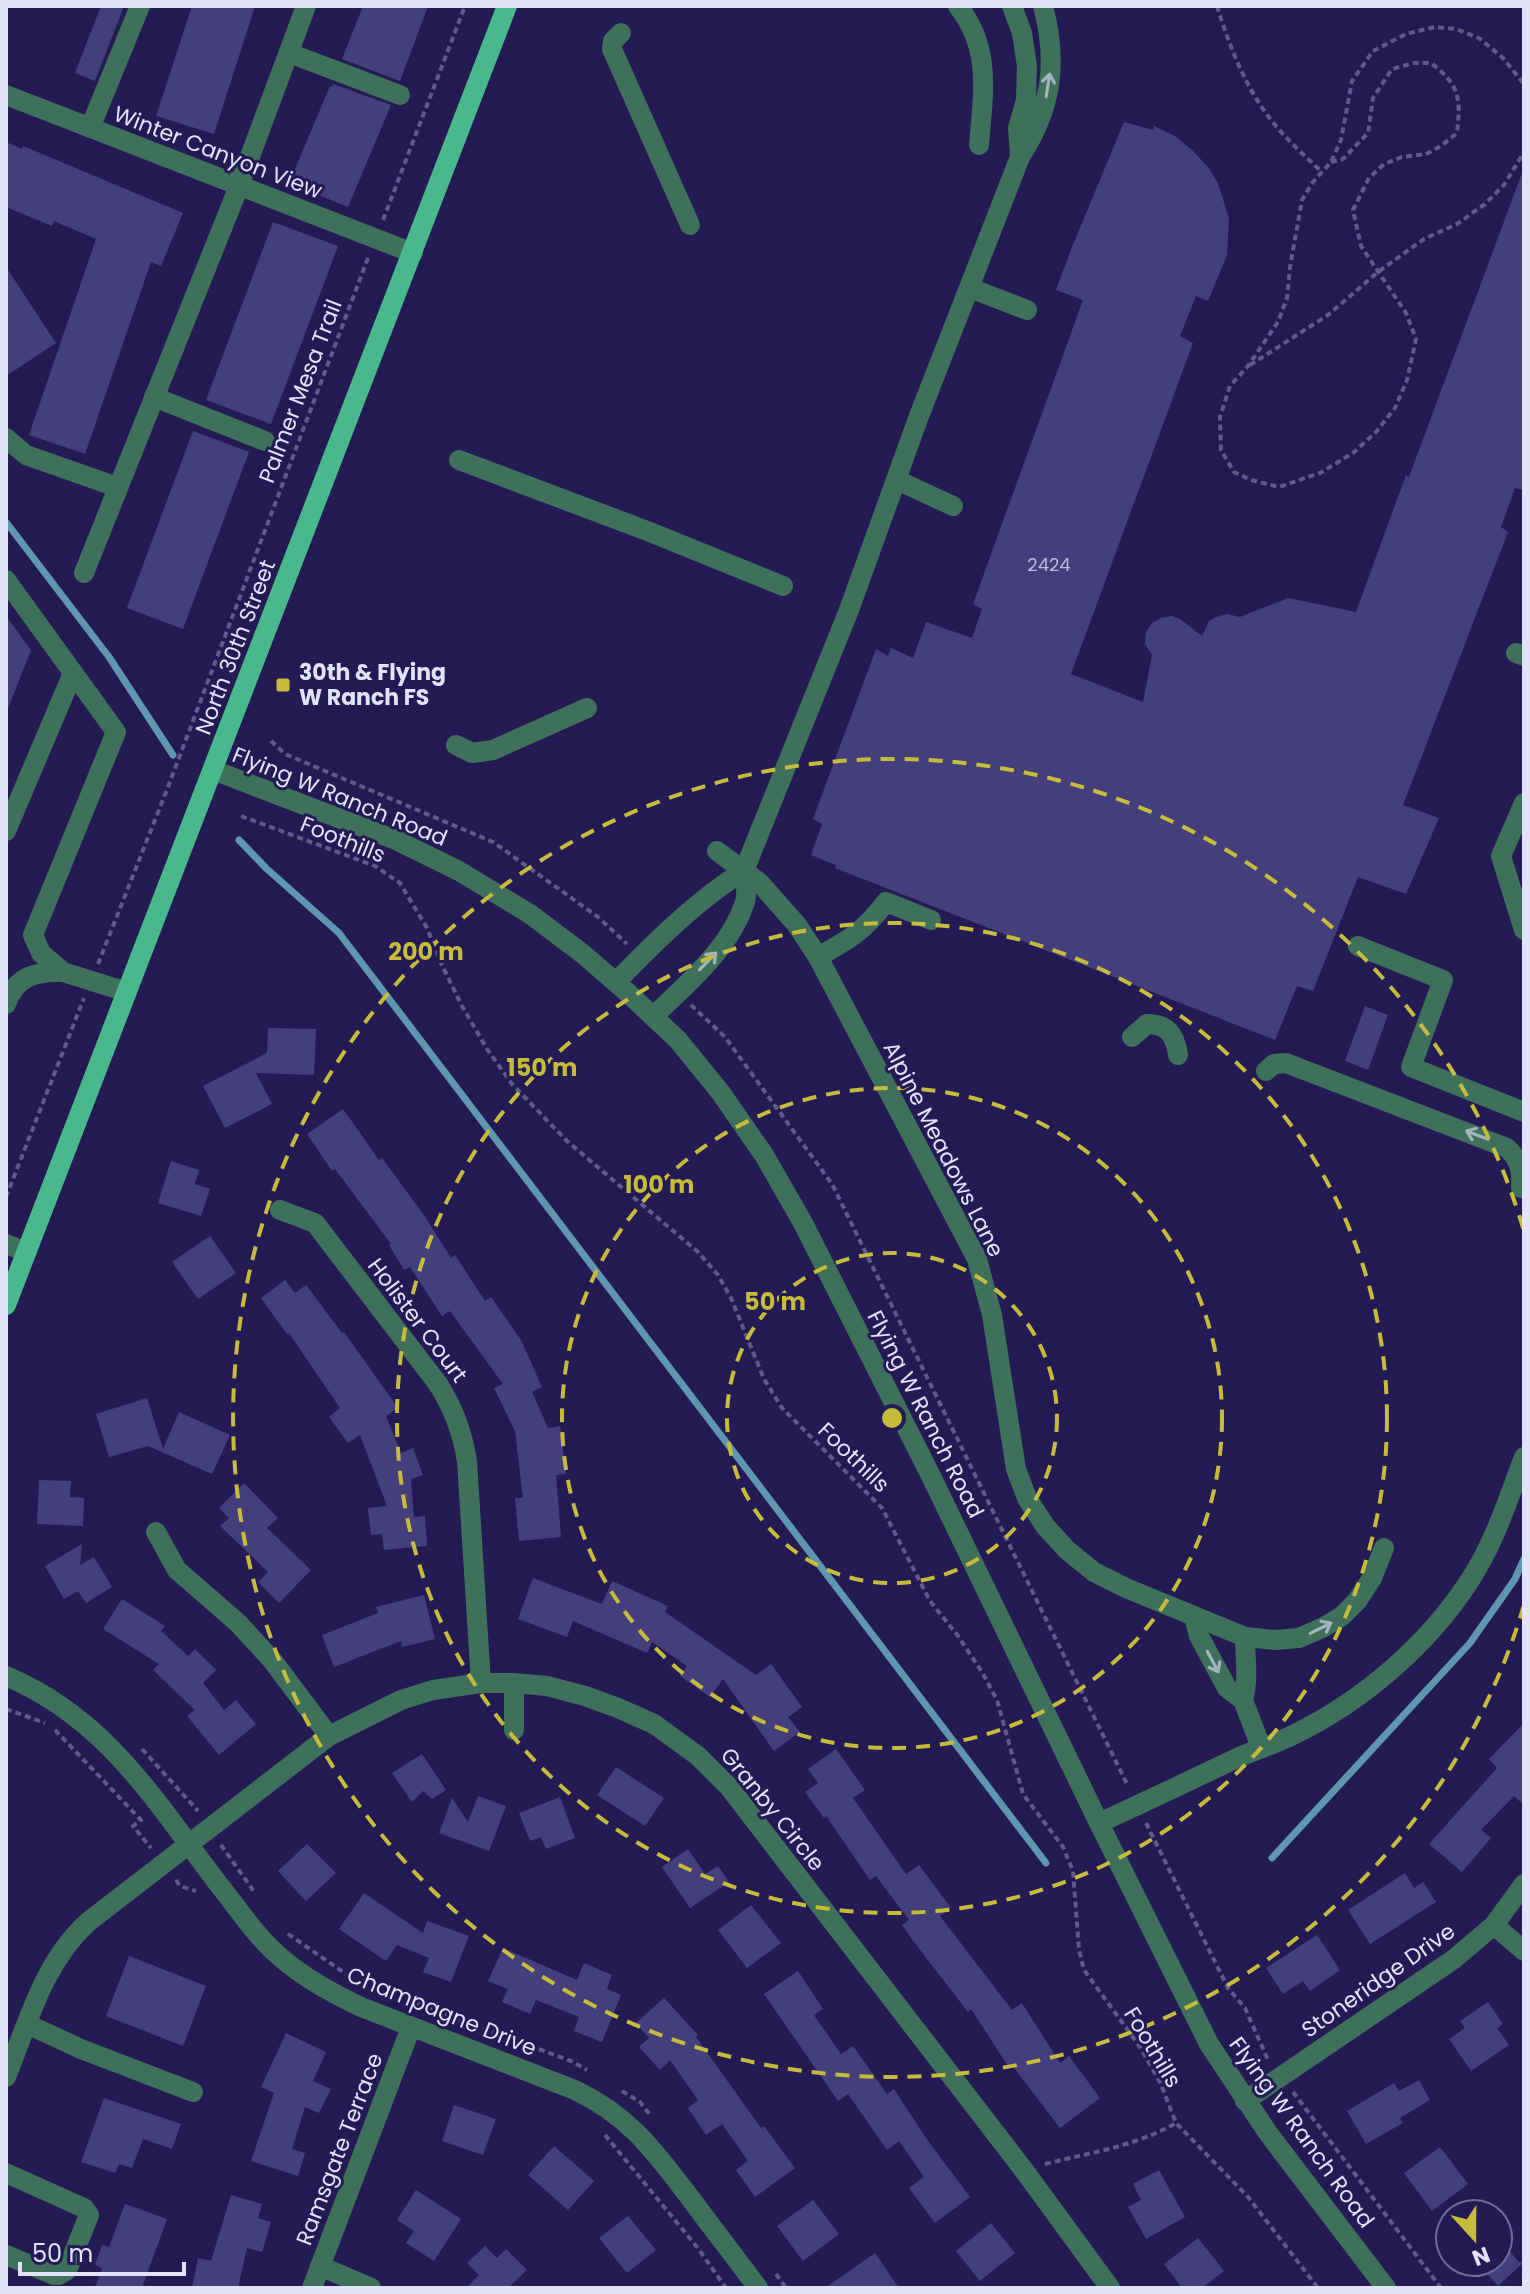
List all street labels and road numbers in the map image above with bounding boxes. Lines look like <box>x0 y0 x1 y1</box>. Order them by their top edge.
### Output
street label: Winter Canyon View <box>109 98 327 207</box>
street label: Palmer Mesa Trail <box>251 295 350 487</box>
street label: North 30th Street <box>188 555 283 739</box>
street label: Flying W Ranch Road <box>228 739 452 854</box>
street label: Foothills <box>296 808 390 871</box>
street label: Alpine Meadows Lane <box>876 1036 1011 1262</box>
street label: Holister Court <box>360 1252 475 1389</box>
street label: Flying W Ranch Road <box>860 1305 991 1523</box>
street label: Foothills <box>811 1415 896 1499</box>
street label: Granby Circle <box>713 1741 832 1878</box>
street label: Stoneridge Drive <box>1295 1916 1461 2045</box>
street label: Champagne Drive <box>342 1959 541 2064</box>
street label: Foothills <box>1116 2001 1189 2093</box>
street label: Flying W Ranch Road <box>1222 2030 1382 2234</box>
street label: Ramsgate Terrace <box>289 2049 390 2250</box>

